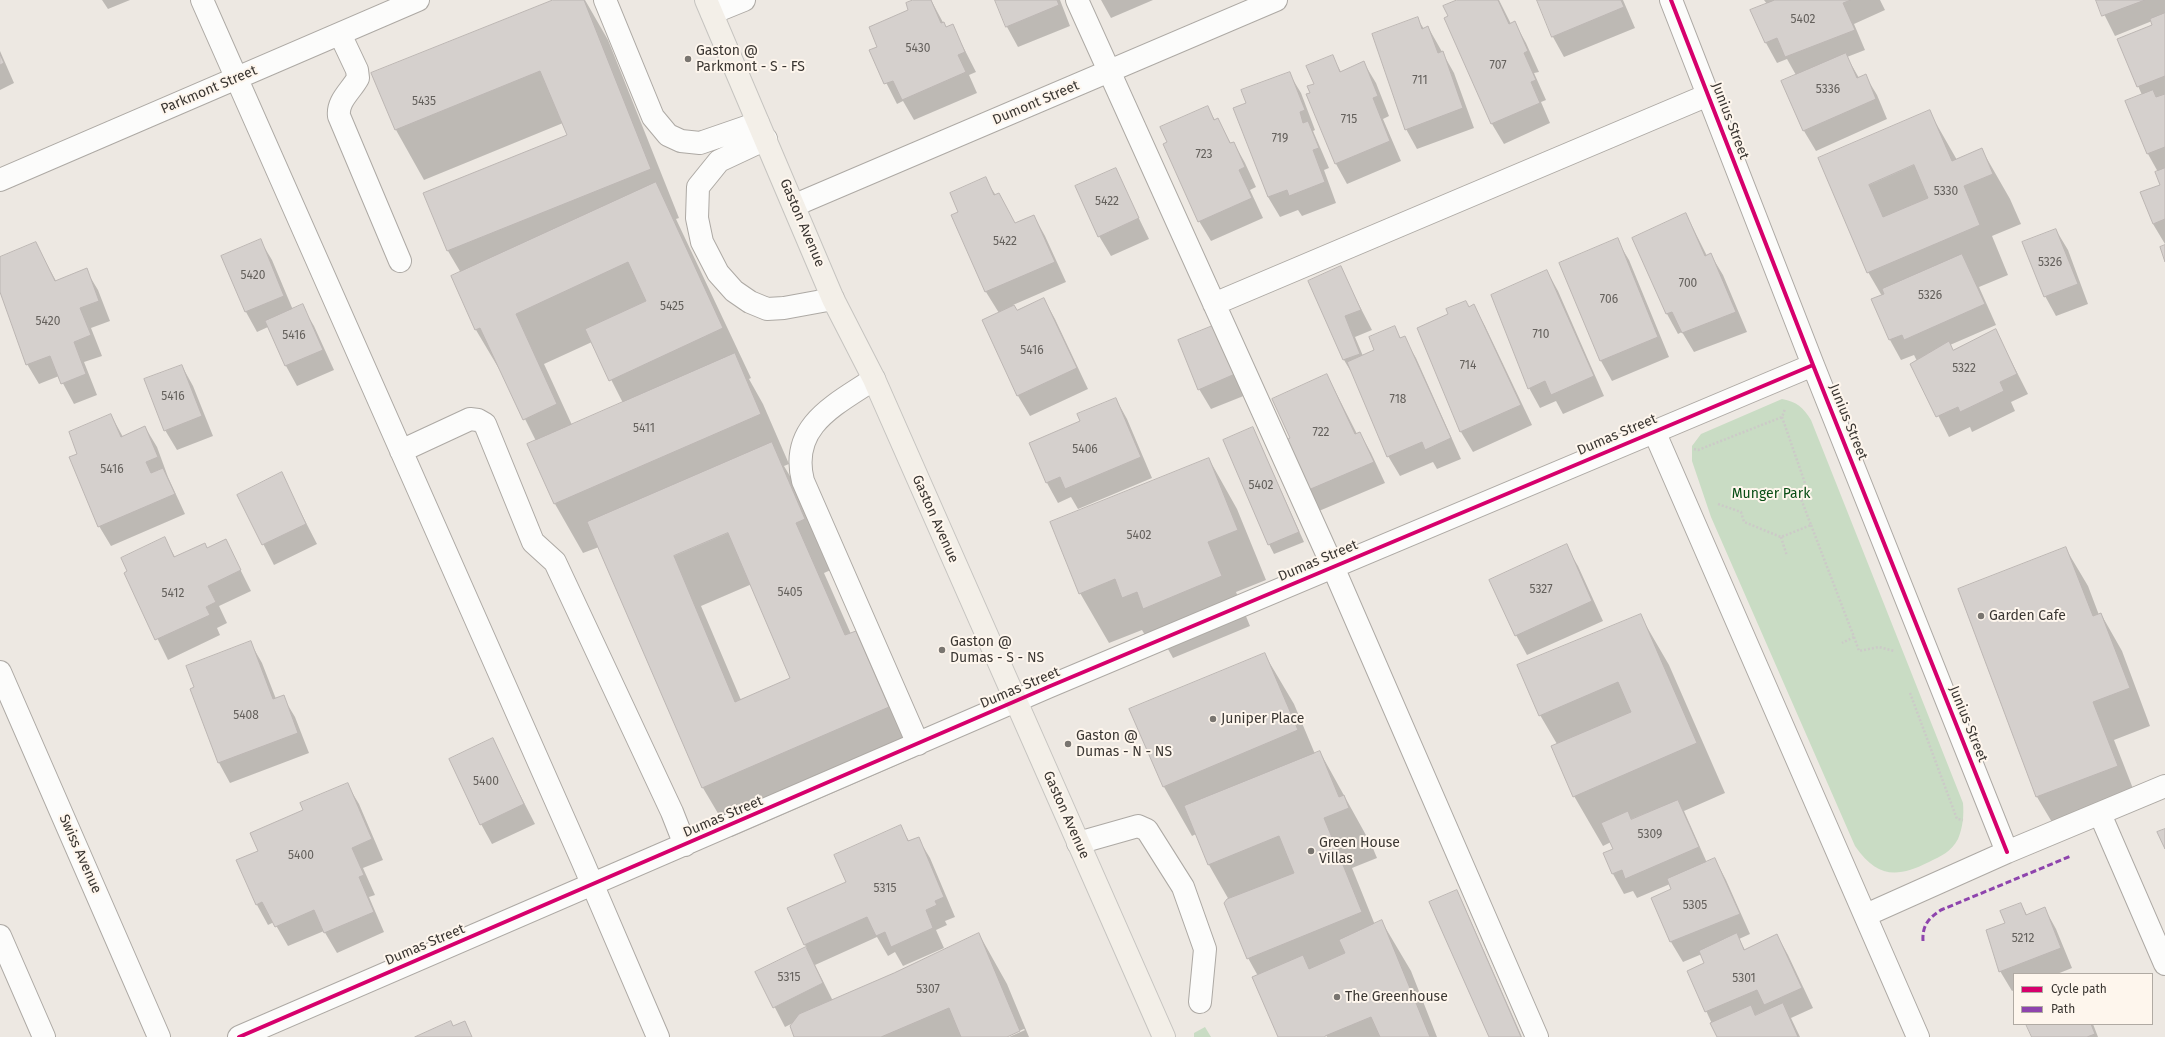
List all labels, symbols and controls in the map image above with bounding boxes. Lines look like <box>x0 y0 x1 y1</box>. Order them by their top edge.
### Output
house number: 5402 <box>1791 13 1815 27</box>
house number: 5430 <box>906 42 930 56</box>
place label: Gaston @ Parkmont - S - FS <box>696 43 805 76</box>
marker: Gaston @ Parkmont - S - FS <box>683 54 693 64</box>
house number: 707 <box>1490 59 1506 73</box>
street label: Parkmont Street <box>158 62 260 118</box>
house number: 711 <box>1412 74 1428 88</box>
street label: Dumont Street <box>990 77 1082 129</box>
street label: Junius Street <box>1708 80 1752 162</box>
house number: 5336 <box>1816 83 1840 97</box>
house number: 5435 <box>412 95 436 109</box>
house number: 715 <box>1341 113 1357 127</box>
house number: 719 <box>1272 132 1288 146</box>
house number: 723 <box>1195 148 1213 162</box>
street label: Gaston Avenue <box>776 176 828 270</box>
house number: 5330 <box>1934 185 1958 199</box>
house number: 5422 <box>1095 195 1119 209</box>
house number: 5422 <box>993 235 1017 249</box>
house number: 5326 <box>2038 256 2062 270</box>
house number: 5420 <box>241 269 265 283</box>
house number: 700 <box>1679 277 1697 291</box>
house number: 5326 <box>1918 289 1942 303</box>
house number: 706 <box>1600 293 1618 307</box>
house number: 5425 <box>660 300 684 314</box>
house number: 5420 <box>36 315 60 329</box>
house number: 710 <box>1532 328 1550 342</box>
house number: 5416 <box>282 329 306 343</box>
house number: 5416 <box>1020 344 1044 358</box>
house number: 714 <box>1460 359 1476 373</box>
house number: 5322 <box>1952 362 1976 376</box>
street label: Junius Street <box>1825 381 1871 463</box>
house number: 5416 <box>161 390 185 404</box>
house number: 718 <box>1390 393 1406 407</box>
street label: Dumas Street <box>1575 411 1659 459</box>
house number: 5411 <box>633 422 655 436</box>
house number: 722 <box>1312 426 1330 440</box>
house number: 5406 <box>1072 443 1098 457</box>
house number: 5416 <box>100 463 124 477</box>
street label: Gaston Avenue <box>908 473 962 565</box>
house number: 5402 <box>1249 479 1273 493</box>
park label: Munger Park <box>1732 486 1810 502</box>
house number: 5402 <box>1127 529 1151 543</box>
street label: Dumas Street <box>1276 537 1360 585</box>
house number: 5327 <box>1530 583 1552 597</box>
house number: 5405 <box>777 586 803 600</box>
house number: 5412 <box>162 587 184 601</box>
place label: Garden Cafe <box>1989 608 2066 624</box>
marker: Garden Cafe <box>1976 611 1986 621</box>
place label: Gaston @ Dumas - S - NS <box>950 634 1044 666</box>
marker: Gaston @ Dumas - S - NS <box>937 645 947 655</box>
street label: Dumas Street <box>978 664 1062 712</box>
street label: Junius Street <box>1945 683 1991 765</box>
house number: 5408 <box>233 709 259 723</box>
place label: Juniper Place <box>1221 711 1304 727</box>
marker: Juniper Place <box>1208 714 1218 724</box>
place label: Gaston @ Dumas - N - NS <box>1076 728 1172 760</box>
marker: Gaston @ Dumas - N - NS <box>1063 739 1073 749</box>
street label: Gaston Avenue <box>1039 769 1093 861</box>
house number: 5400 <box>473 775 499 789</box>
street label: Dumas Street <box>681 793 765 841</box>
street label: Swiss Avenue <box>55 812 105 896</box>
house number: 5309 <box>1638 828 1662 842</box>
place label: Green House Villas <box>1319 835 1400 868</box>
marker: Green House Villas <box>1306 846 1316 856</box>
house number: 5400 <box>288 849 314 863</box>
house number: 5315 <box>874 882 896 896</box>
house number: 5305 <box>1683 899 1707 913</box>
street label: Dumas Street <box>383 921 467 969</box>
house number: 5212 <box>2012 932 2034 946</box>
house number: 5315 <box>778 971 800 985</box>
house number: 5301 <box>1732 972 1756 986</box>
legend <box>2013 973 2153 1025</box>
text: Cycle path <box>2051 982 2107 996</box>
house number: 5307 <box>916 983 940 997</box>
place label: The Greenhouse <box>1345 989 1448 1005</box>
marker: The Greenhouse <box>1332 992 1342 1002</box>
text: Path <box>2051 1002 2075 1016</box>

